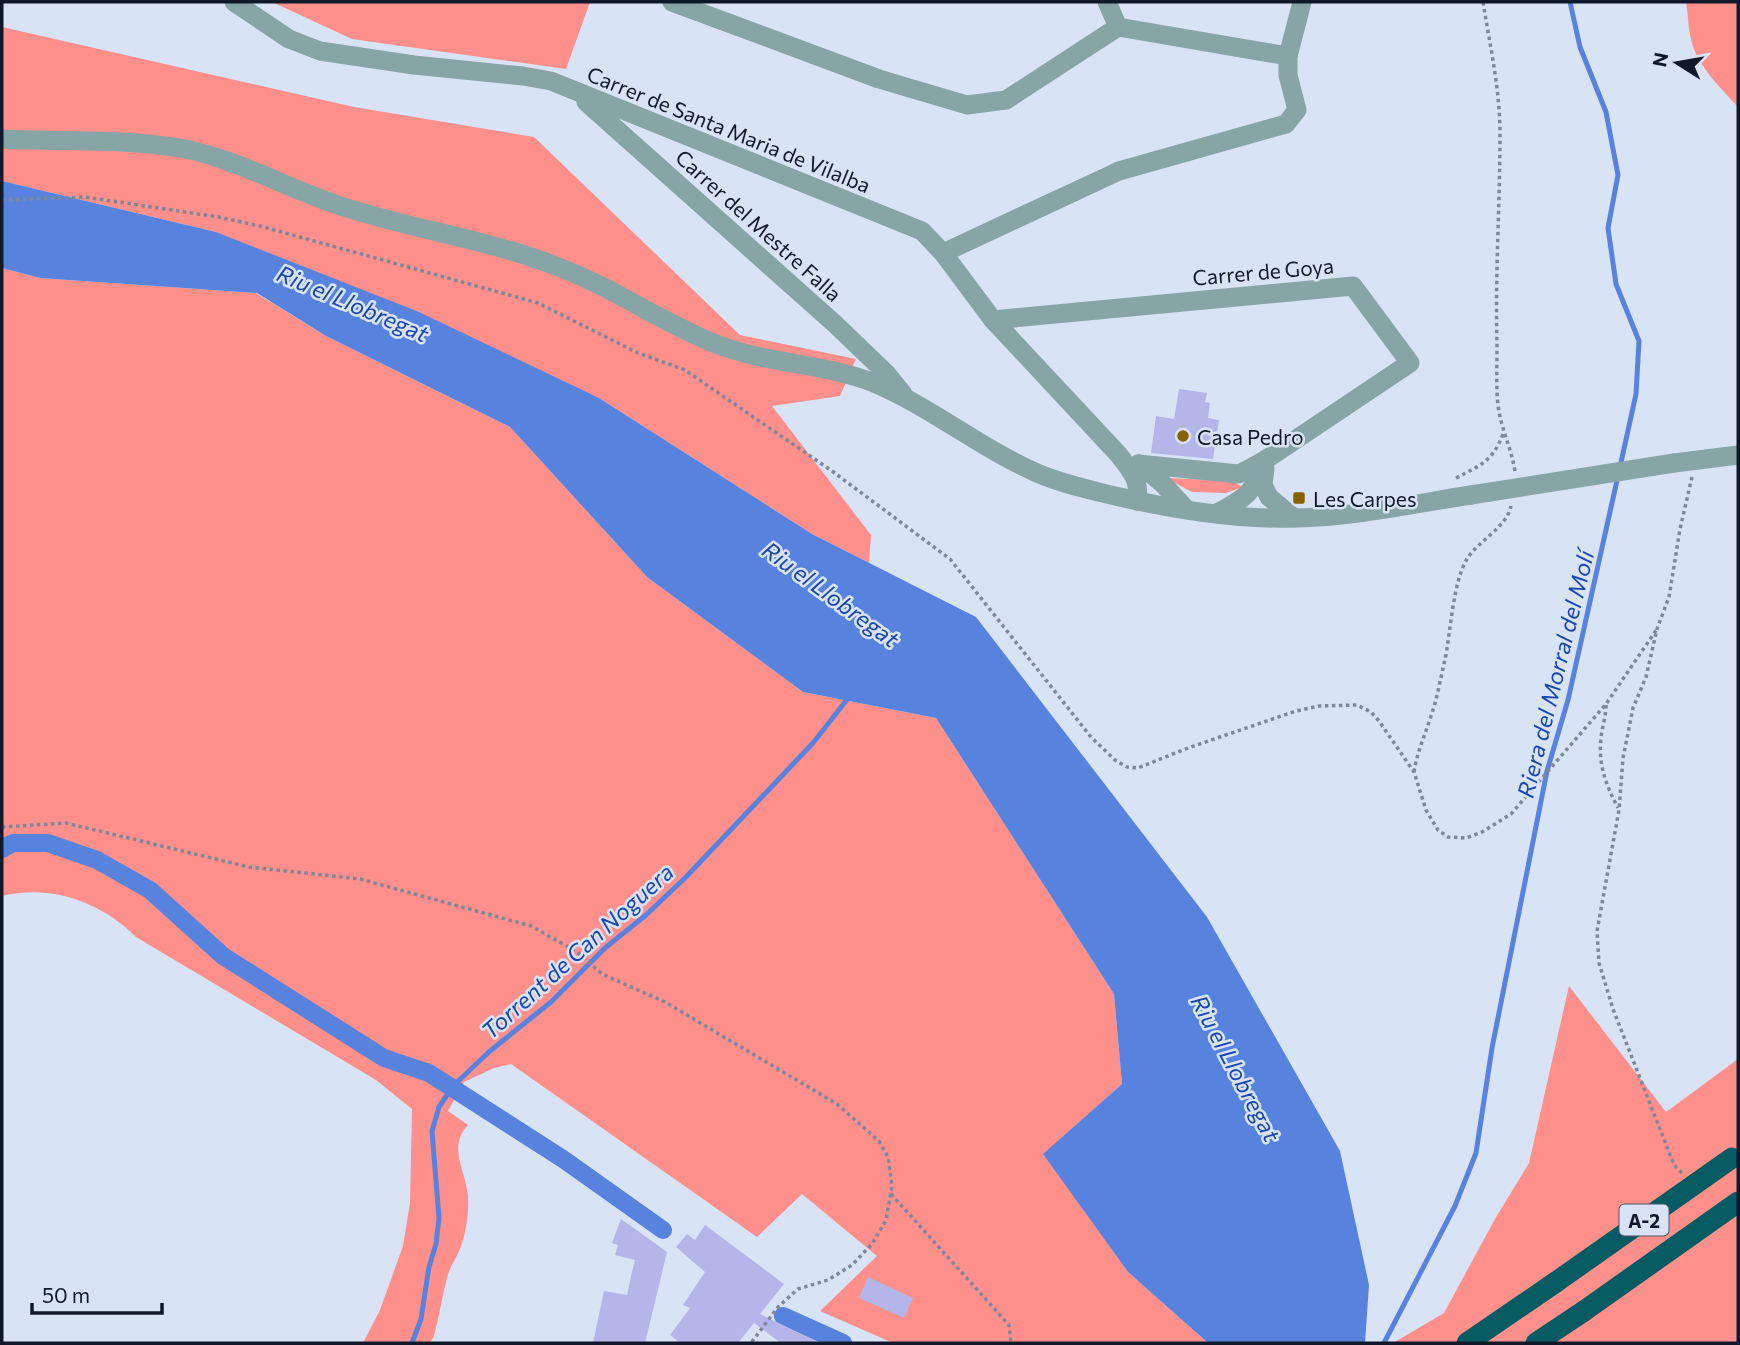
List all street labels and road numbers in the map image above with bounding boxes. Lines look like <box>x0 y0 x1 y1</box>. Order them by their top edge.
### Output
street label: Carrer de Santa Maria de Vilalba <box>584 61 874 197</box>
street label: Carrer del Mestre Falla <box>671 144 847 306</box>
street label: Carrer de Goya <box>1191 252 1335 290</box>
road number: A-2 <box>1620 1204 1668 1236</box>

